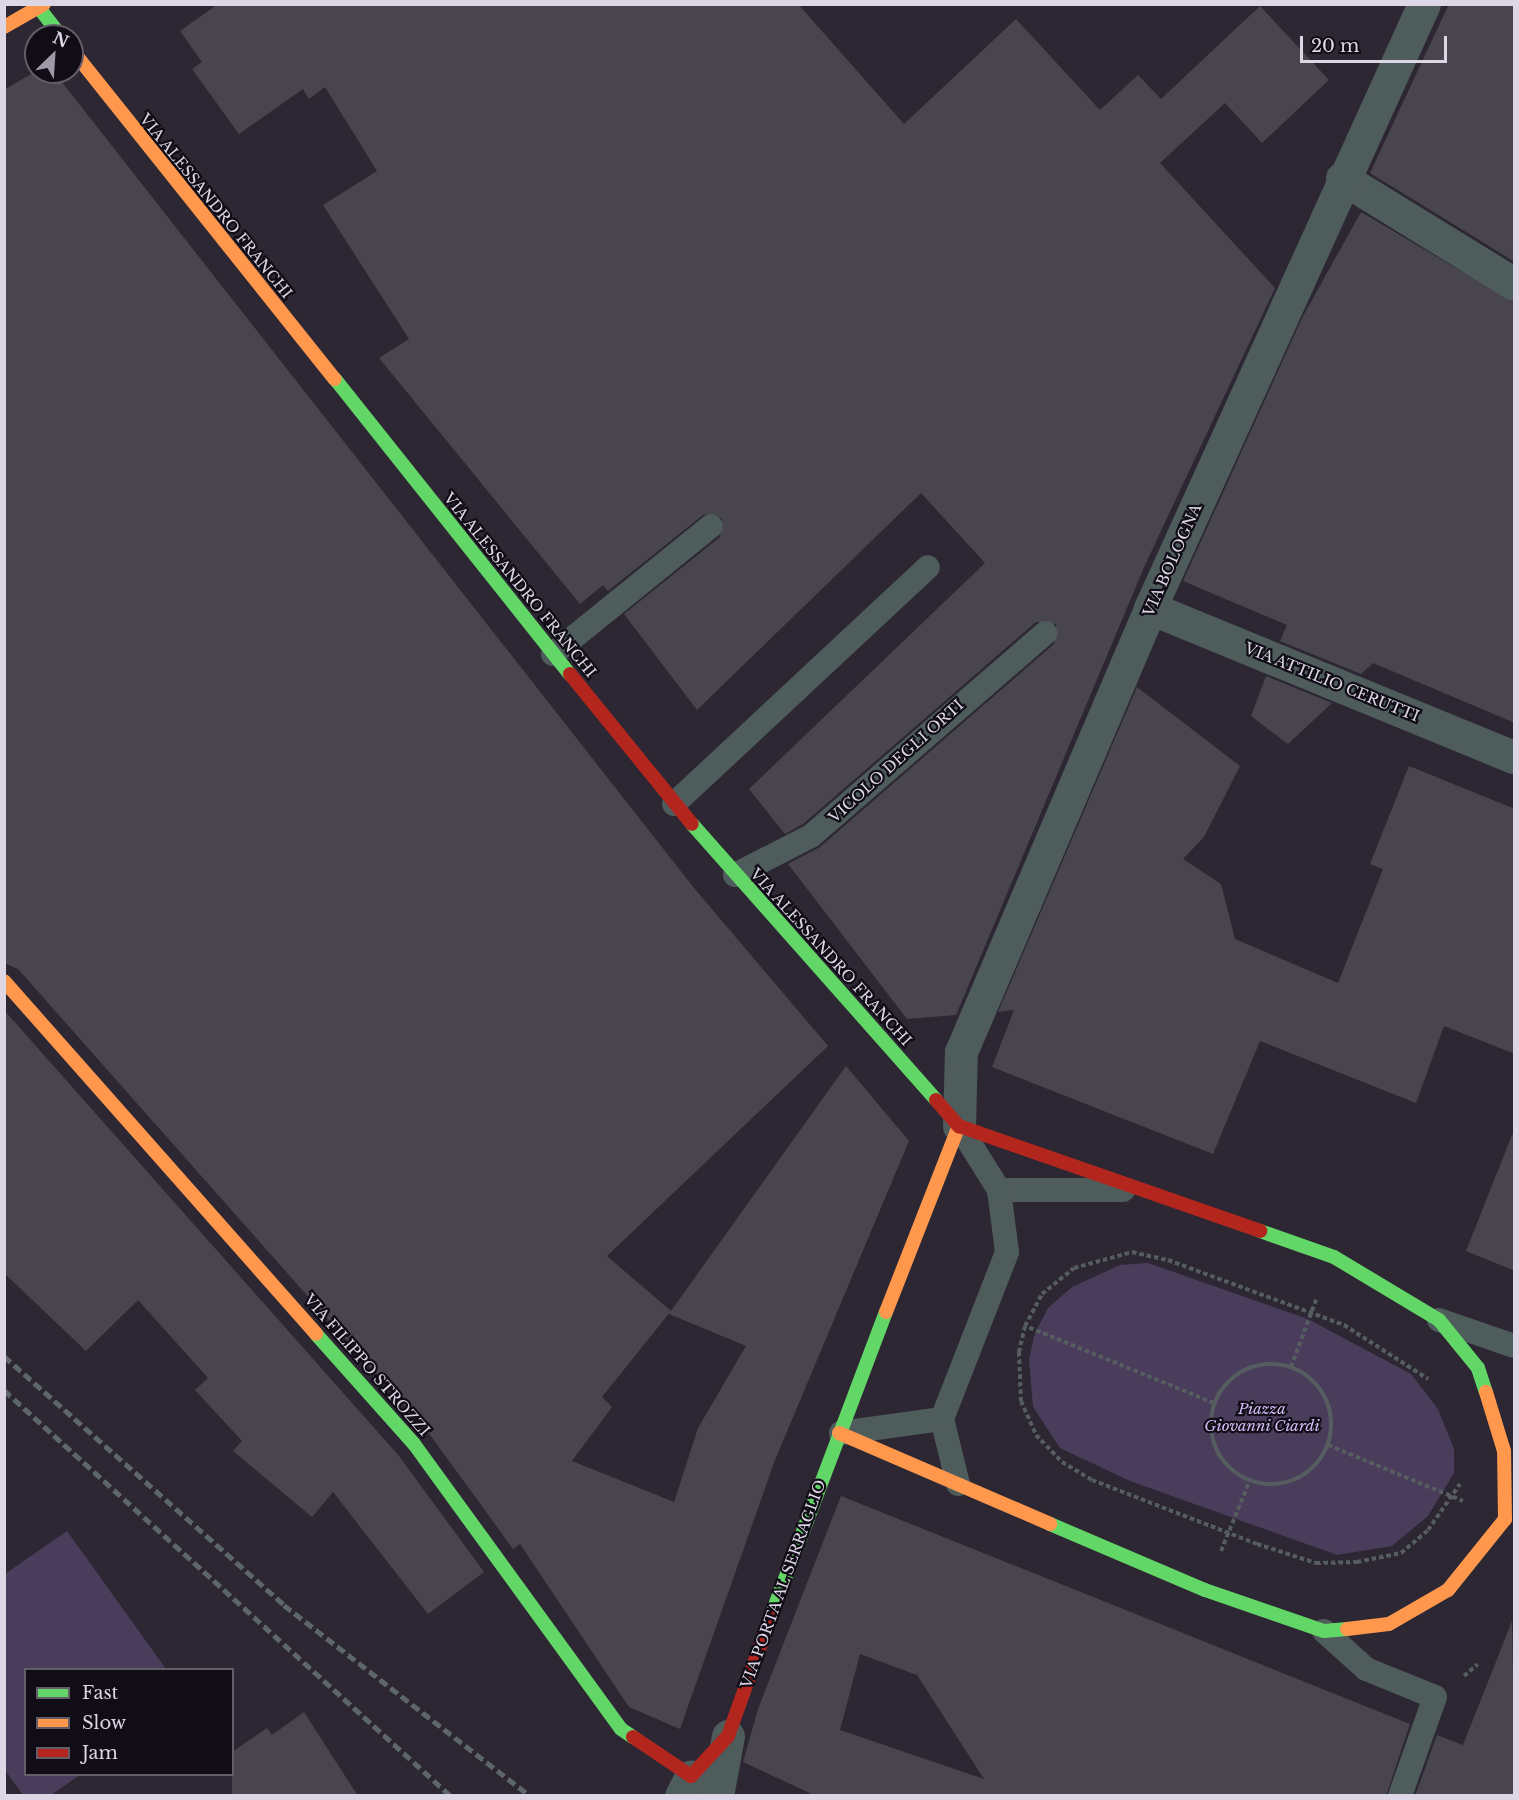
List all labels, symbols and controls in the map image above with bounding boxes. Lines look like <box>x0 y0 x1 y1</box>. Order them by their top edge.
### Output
north arrow <box>24 24 84 84</box>
scale bar <box>1303 24 1450 62</box>
text: N <box>50 27 72 52</box>
text: 20 m <box>1311 35 1359 57</box>
street label: VIA ALESSANDRO FRANCHI <box>136 110 296 302</box>
street label: VIA ALESSANDRO FRANCHI <box>440 489 600 681</box>
street label: VIA BOLOGNA <box>1139 500 1205 620</box>
street label: VIA ATTILIO CERUTTI <box>1242 638 1422 726</box>
street label: VICOLO DEGLI ORTI <box>825 696 967 826</box>
street label: VIA ALESSANDRO FRANCHI <box>746 864 916 1050</box>
street label: VIA FILIPPO STROZZI <box>300 1290 434 1440</box>
park label: Piazza Giovanni Ciardi <box>1204 1399 1320 1434</box>
street label: VIA PORTA AL SERRAGLIO <box>736 1476 830 1692</box>
legend <box>24 1668 234 1776</box>
text: Fast <box>82 1682 118 1704</box>
text: Slow <box>82 1712 126 1734</box>
text: Jam <box>82 1742 118 1764</box>

